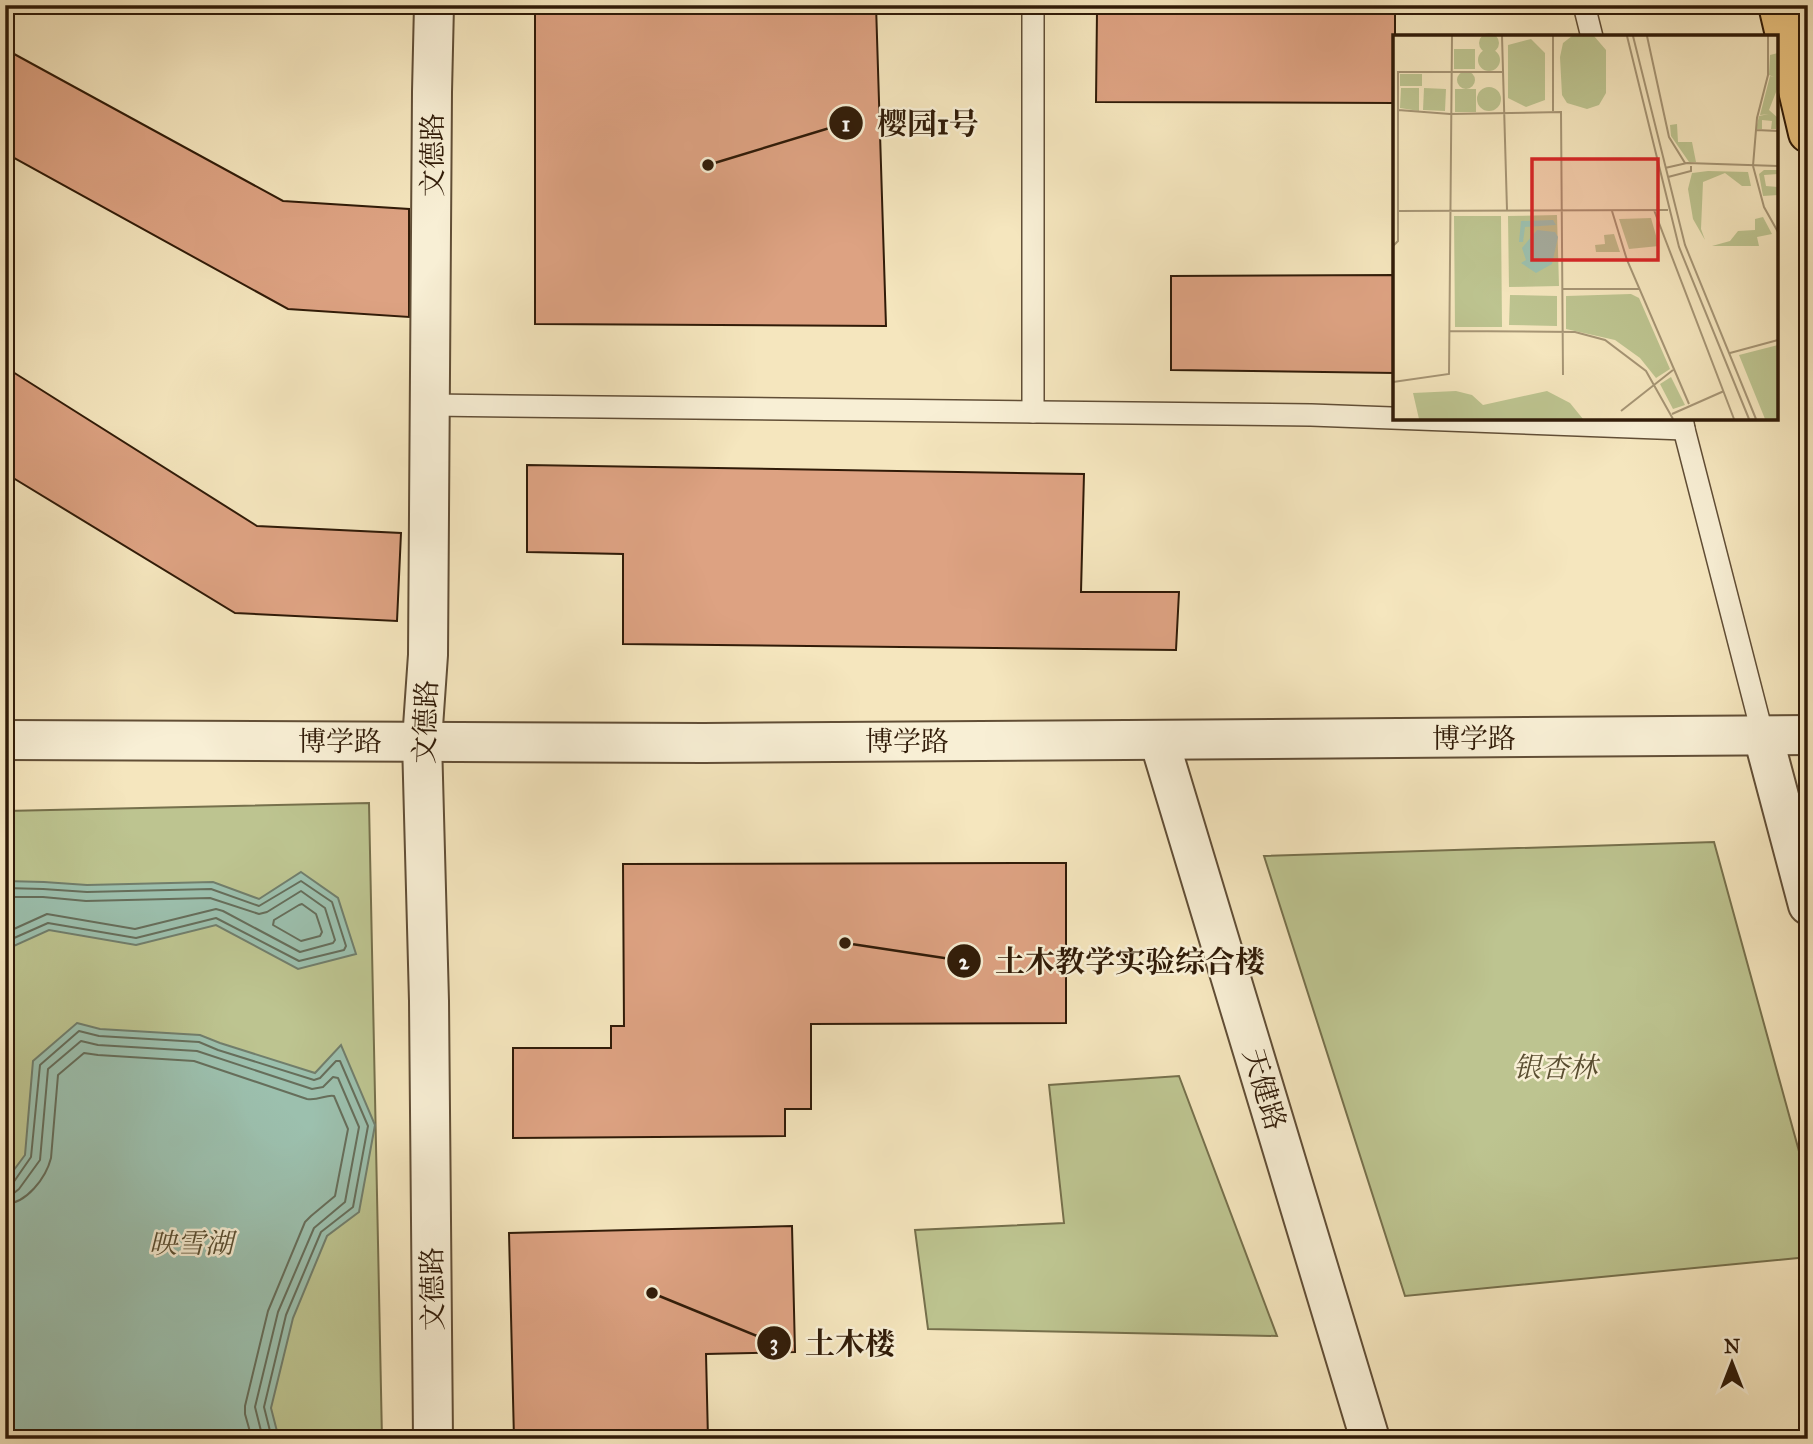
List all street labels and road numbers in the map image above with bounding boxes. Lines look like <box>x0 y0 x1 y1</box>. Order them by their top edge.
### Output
street label: 文德路 <box>415 113 450 197</box>
street label: 文德路 <box>407 679 444 765</box>
street label: 博学路 <box>1432 721 1516 756</box>
street label: 博学路 <box>298 724 382 759</box>
street label: 博学路 <box>865 724 949 759</box>
street label: 天健路 <box>1236 1044 1294 1134</box>
street label: 文德路 <box>414 1247 451 1331</box>

